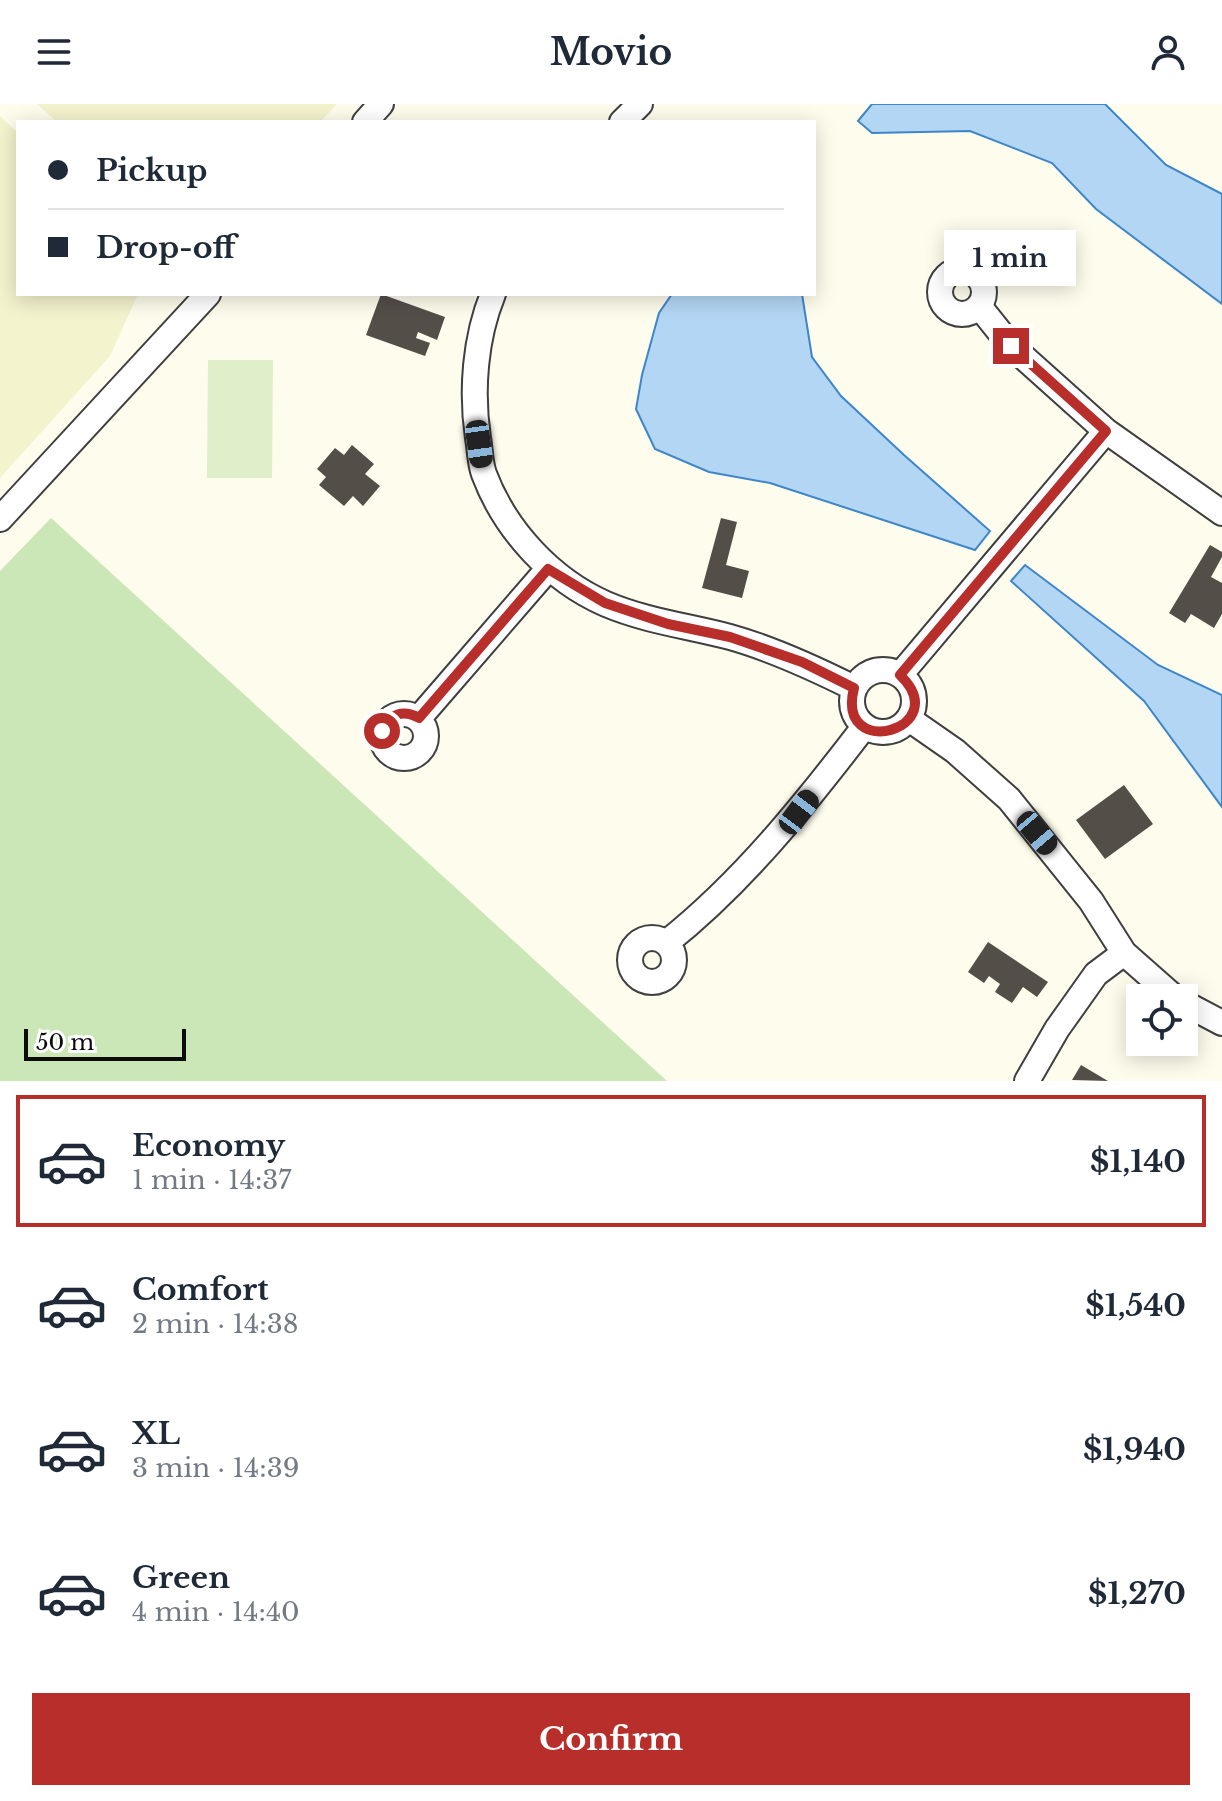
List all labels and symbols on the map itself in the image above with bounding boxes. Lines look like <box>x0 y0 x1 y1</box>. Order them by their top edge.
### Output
callout: 1 min <box>945 230 1077 286</box>
route end <box>993 328 1029 364</box>
car <box>464 419 494 469</box>
route start <box>364 713 400 749</box>
car <box>775 786 823 838</box>
car <box>1012 807 1062 859</box>
scale bar <box>24 1025 186 1061</box>

